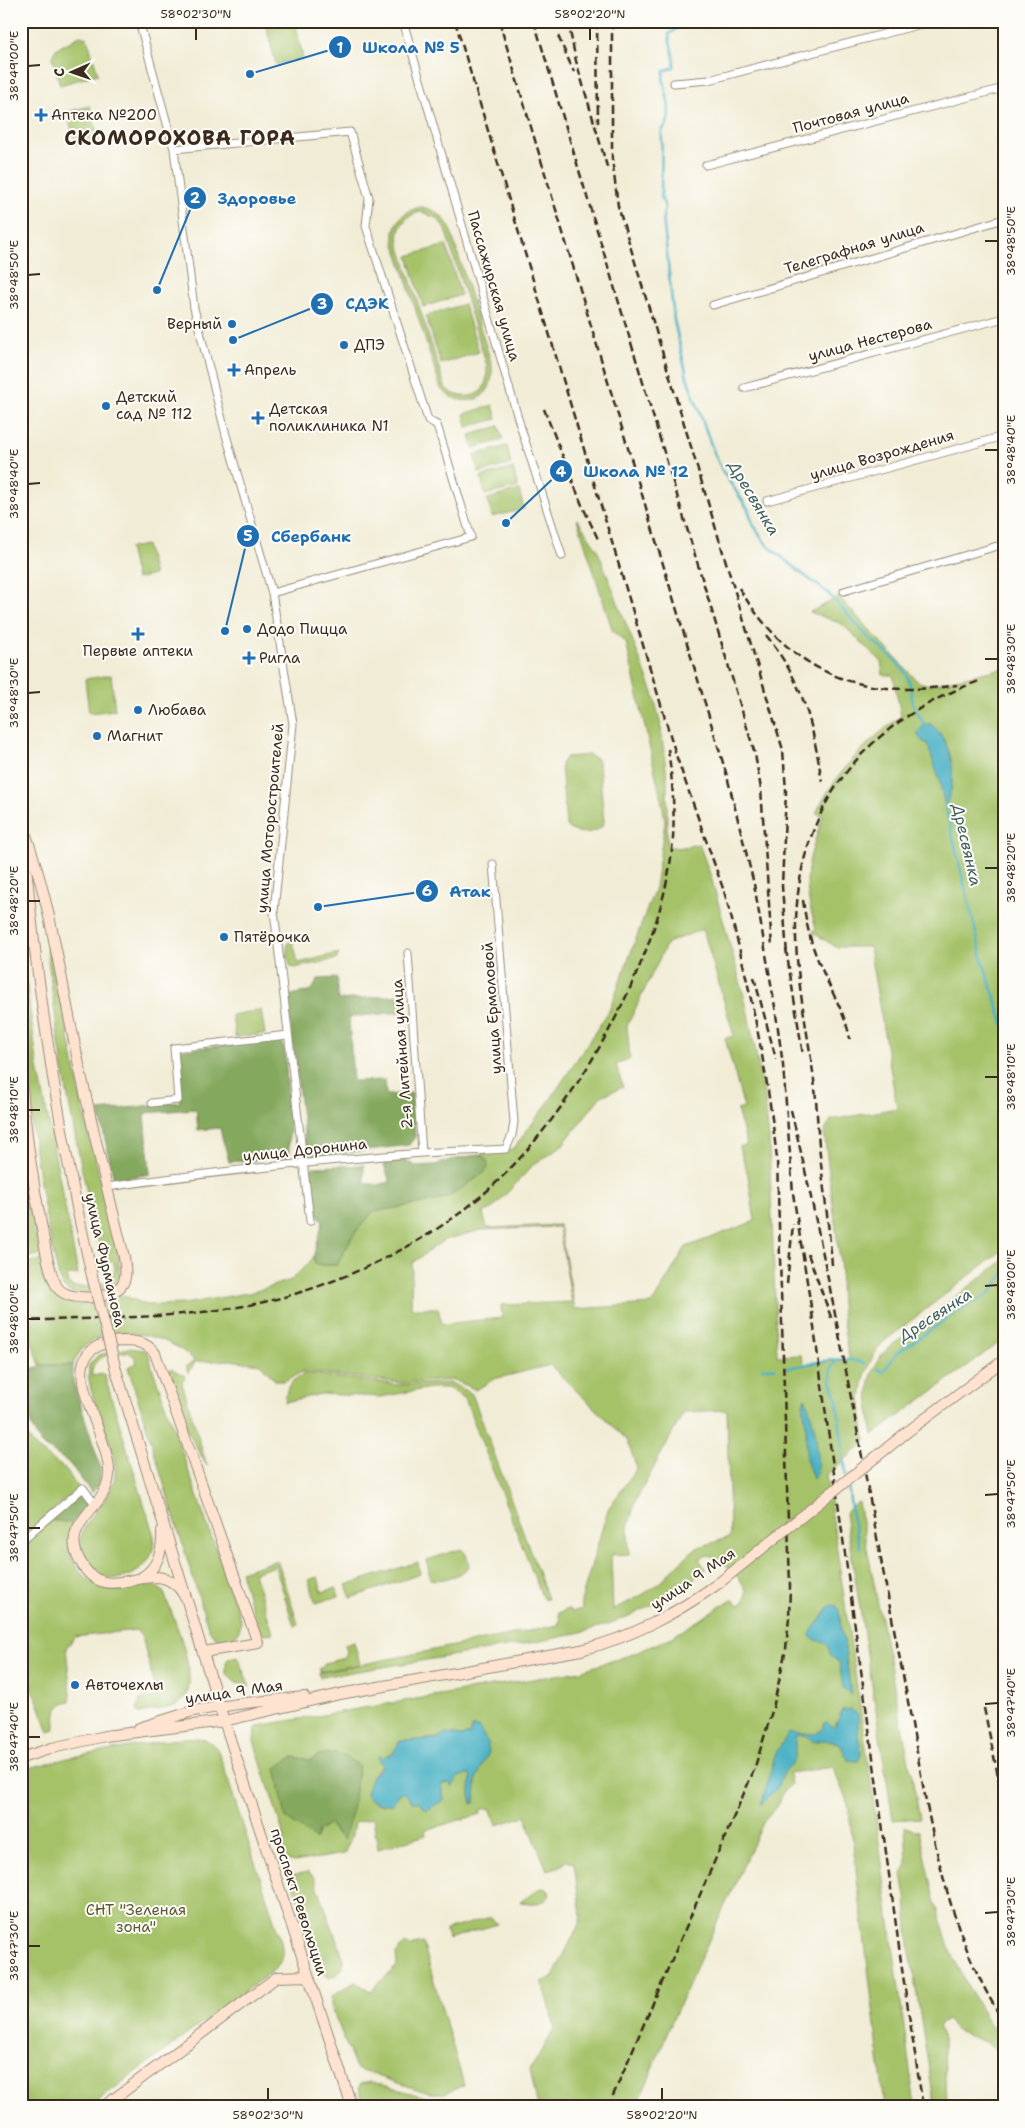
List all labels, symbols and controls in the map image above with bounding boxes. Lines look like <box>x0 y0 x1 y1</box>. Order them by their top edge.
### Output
text: 58°02'30"N <box>161 6 231 22</box>
text: 58°02'20"N <box>555 6 625 22</box>
text: 38°49'00"E <box>6 31 22 101</box>
callout: Школа № 5 <box>328 32 470 63</box>
text: Школа № 5 <box>362 37 460 58</box>
text: 1 <box>337 38 344 58</box>
north arrow <box>48 48 98 98</box>
text: С <box>50 68 68 77</box>
street label: Почтовая улица <box>791 88 912 138</box>
place label: Аптека №200 <box>51 105 157 125</box>
marker: Аптека №200 <box>35 109 47 121</box>
district label: СКОМОРОХОВА ГОРА <box>64 125 296 151</box>
callout: Здоровье <box>182 182 306 213</box>
text: 2 <box>190 188 201 208</box>
text: Здоровье <box>218 188 297 209</box>
text: 38°48'50"E <box>1003 206 1019 276</box>
street label: Пассажирская улица <box>463 208 525 364</box>
street label: Телеграфная улица <box>782 217 927 279</box>
text: 38°48'50"E <box>6 240 22 310</box>
callout: СДЭК <box>310 288 399 319</box>
text: СДЭК <box>345 293 389 314</box>
text: 3 <box>317 294 327 314</box>
place label: Верный <box>167 314 222 334</box>
street label: улица Нестерова <box>806 314 935 366</box>
marker: Верный <box>226 318 238 330</box>
place label: ДПЭ <box>354 335 385 355</box>
marker: ДПЭ <box>338 339 350 351</box>
place label: Апрель <box>244 360 297 380</box>
marker: Апрель <box>228 364 240 376</box>
place label: Детский сад № 112 <box>116 387 193 424</box>
place label: Детская поликлиника N1 <box>269 399 389 436</box>
marker: Детский сад № 112 <box>100 400 112 412</box>
marker: Детская поликлиника N1 <box>251 411 265 425</box>
text: 38°48'40"E <box>1003 415 1019 485</box>
street label: улица Возрождения <box>808 425 956 485</box>
text: 38°48'40"E <box>6 449 22 519</box>
callout: Школа № 12 <box>549 456 699 487</box>
water label: Дресвянка <box>723 456 785 539</box>
text: Школа № 12 <box>583 461 689 482</box>
text: 4 <box>556 462 567 482</box>
callout: Сбербанк <box>236 521 361 552</box>
text: 5 <box>243 526 253 546</box>
text: Сбербанк <box>271 526 351 547</box>
place label: Додо Пицца <box>257 619 348 639</box>
marker: Додо Пицца <box>241 623 253 635</box>
text: 38°48'30"E <box>1003 624 1019 694</box>
marker: Первые аптеки <box>132 628 144 640</box>
place label: Первые аптеки <box>83 641 193 661</box>
place label: Ригла <box>259 648 301 668</box>
marker: Ригла <box>243 652 255 664</box>
text: 38°48'30"E <box>6 658 22 728</box>
place label: Любава <box>148 700 207 720</box>
marker: Любава <box>132 704 144 716</box>
street label: улица Моторостроителей <box>252 722 288 914</box>
place label: Магнит <box>107 726 163 746</box>
marker: Магнит <box>91 730 103 742</box>
water label: Дресвянка <box>947 801 987 888</box>
text: 38°48'20"E <box>1003 833 1019 903</box>
text: 38°48'20"E <box>6 866 22 936</box>
callout: Атак <box>414 876 501 907</box>
text: 6 <box>422 881 432 901</box>
text: Атак <box>449 881 491 902</box>
place label: Пятёрочка <box>234 927 311 947</box>
marker: Пятёрочка <box>218 931 230 943</box>
street label: улица Ермоловой <box>477 941 507 1075</box>
street label: 2-я Литейная улица <box>387 978 417 1129</box>
text: 38°48'10"E <box>1003 1043 1019 1111</box>
text: 38°48'10"E <box>6 1076 22 1144</box>
street label: улица Доронина <box>242 1133 369 1166</box>
street label: улица Фурманова <box>80 1191 130 1330</box>
text: 38°48'00"E <box>1003 1250 1019 1320</box>
water label: Дресвянка <box>893 1283 976 1347</box>
text: 38°48'00"E <box>6 1284 22 1354</box>
text: 38°47'50"E <box>1003 1459 1019 1529</box>
text: 38°47'50"E <box>6 1493 22 1563</box>
street label: улица 9 Мая <box>647 1543 739 1615</box>
text: 38°47'40"E <box>1003 1668 1019 1738</box>
place label: Авточехлы <box>85 1675 164 1695</box>
street label: улица 9 Мая <box>184 1675 284 1709</box>
marker: Авточехлы <box>69 1679 81 1691</box>
text: 38°47'40"E <box>6 1702 22 1772</box>
street label: проспект Революции <box>266 1826 332 1979</box>
text: 38°47'30"E <box>1003 1877 1019 1947</box>
park label: СНТ "Зеленая зона" <box>86 1900 186 1937</box>
text: 38°47'30"E <box>6 1911 22 1981</box>
text: 58°02'30"N <box>233 2107 303 2123</box>
text: 58°02'20"N <box>627 2107 697 2123</box>

